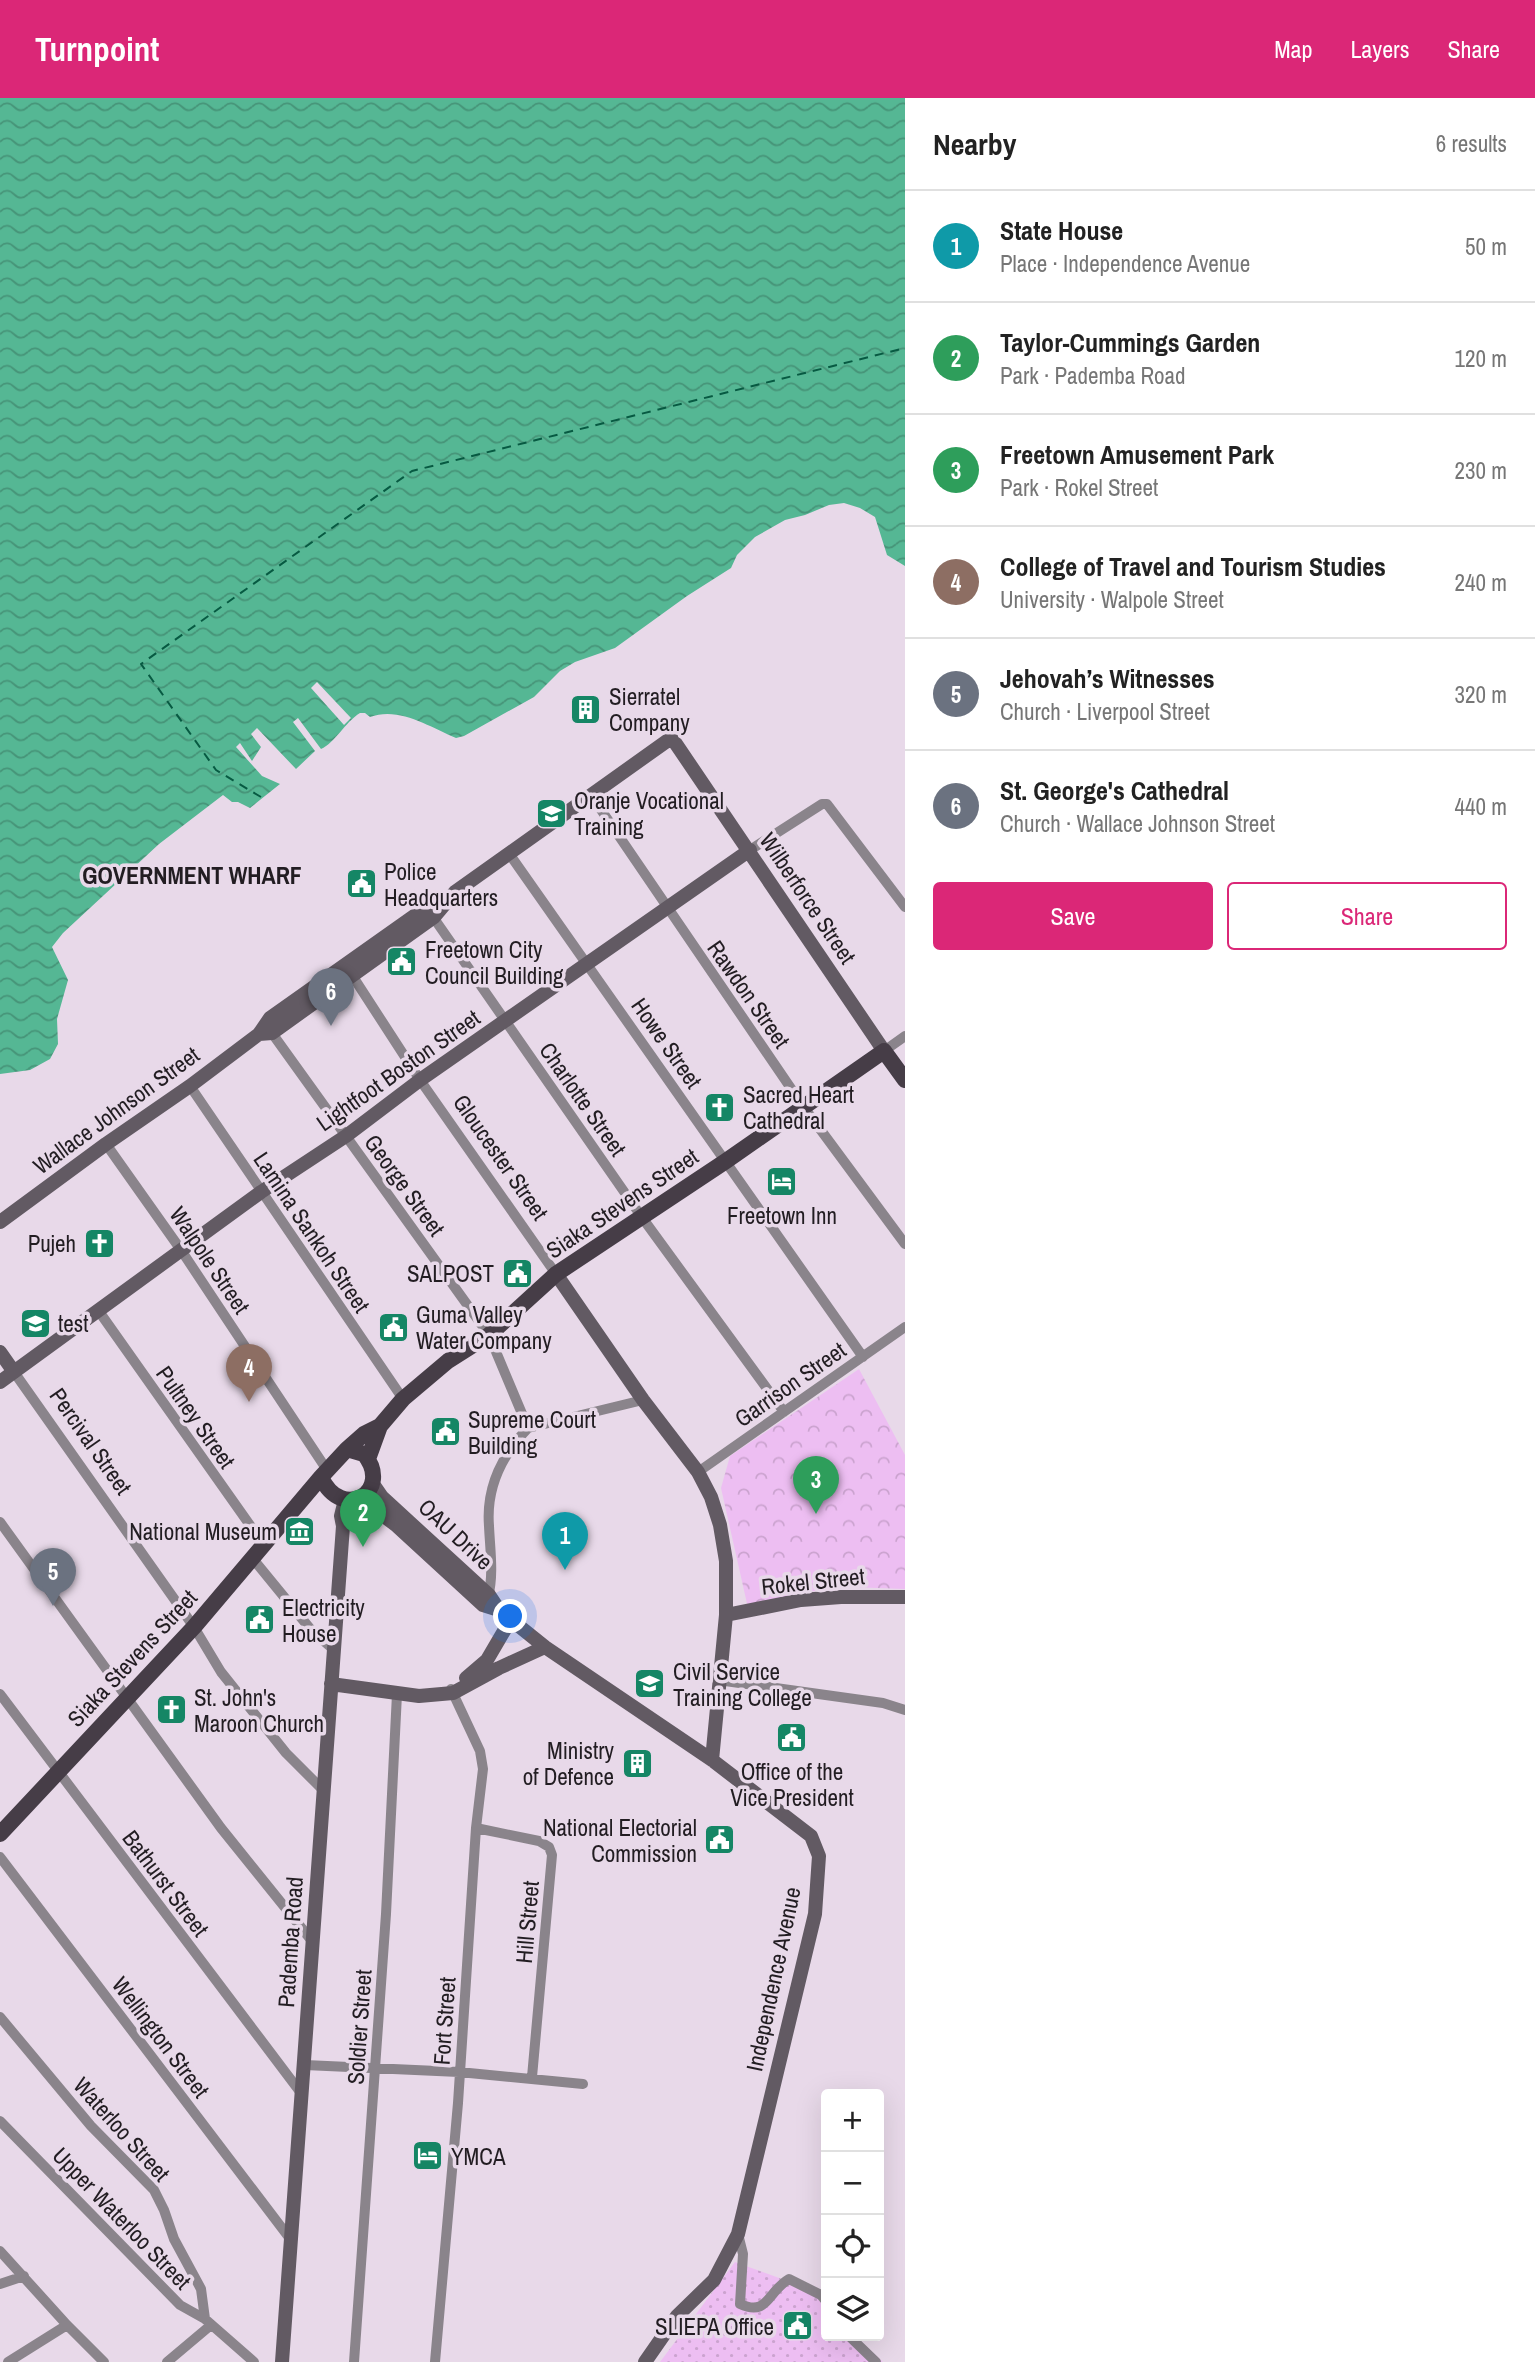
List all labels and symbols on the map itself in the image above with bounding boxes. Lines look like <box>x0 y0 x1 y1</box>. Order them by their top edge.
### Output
place label: Sierratel Company <box>609 681 690 738</box>
building icon: Sierratel Company <box>569 692 603 726</box>
place label: Oranje Vocational Training <box>574 785 724 842</box>
school or university icon: Oranje Vocational Training <box>534 796 568 830</box>
street label: Wilberforce Street <box>753 826 863 970</box>
place label: Police Headquarters <box>384 856 498 913</box>
district label: GOVERNMENT WHARF <box>82 859 302 891</box>
public building icon: Police Headquarters <box>344 867 378 901</box>
place label: Freetown City Council Building <box>425 934 564 991</box>
street label: Rawdon Street <box>701 934 797 1054</box>
public building icon: Freetown City Council Building <box>385 945 419 979</box>
pin: 6 <box>308 968 354 1026</box>
street label: Howe Street <box>625 992 709 1094</box>
street label: Lightfoot Boston Street <box>310 1002 486 1138</box>
street label: Charlotte Street <box>532 1036 634 1162</box>
street label: Wallace Johnson Street <box>27 1039 205 1181</box>
place label: Sacred Heart Cathedral <box>743 1079 854 1136</box>
street label: Gloucester Street <box>446 1088 556 1226</box>
church icon: Sacred Heart Cathedral <box>703 1090 737 1124</box>
street label: George Street <box>358 1128 452 1242</box>
street label: Siaka Stevens Street <box>540 1141 704 1265</box>
street label: Lamina Sankoh Street <box>247 1146 377 1318</box>
hotel icon: Freetown Inn <box>765 1164 799 1198</box>
street label: Walpole Street <box>163 1200 257 1320</box>
place label: Freetown Inn <box>727 1200 837 1231</box>
church icon: Pujeh <box>82 1226 116 1260</box>
place label: Pujeh <box>28 1228 76 1259</box>
public building icon: SALPOST <box>500 1256 534 1290</box>
place label: SALPOST <box>407 1258 494 1289</box>
place label: Guma Valley Water Company <box>416 1299 552 1356</box>
school or university icon: test <box>18 1306 52 1340</box>
place label: test <box>58 1308 88 1339</box>
public building icon: Guma Valley Water Company <box>376 1310 410 1344</box>
street label: Garrison Street <box>728 1334 852 1434</box>
pin: 4 <box>226 1344 272 1402</box>
street label: Pultney Street <box>149 1360 243 1474</box>
street label: Percival Street <box>43 1381 139 1501</box>
place label: Supreme Court Building <box>468 1404 596 1461</box>
public building icon: Supreme Court Building <box>428 1415 462 1449</box>
pin: 3 <box>793 1456 839 1514</box>
pin: 2 <box>340 1489 386 1547</box>
street label: OAU Drive <box>412 1492 500 1576</box>
pin: 1 <box>542 1512 588 1570</box>
museum icon: National Museum <box>283 1514 317 1548</box>
place label: National Museum <box>129 1516 277 1547</box>
pin: 5 <box>30 1548 76 1606</box>
street label: Rokel Street <box>760 1560 866 1602</box>
street label: Siaka Stevens Street <box>60 1583 204 1733</box>
place label: Electricity House <box>282 1592 365 1649</box>
your location <box>493 1599 527 1633</box>
public building icon: Electricity House <box>242 1603 276 1637</box>
place label: Civil Service Training College <box>673 1656 812 1713</box>
school or university icon: Civil Service Training College <box>633 1667 667 1701</box>
place label: St. John's Maroon Church <box>194 1682 324 1739</box>
church icon: St. John's Maroon Church <box>154 1693 188 1727</box>
public building icon: Office of the Vice President <box>775 1720 809 1754</box>
place label: Ministry of Defence <box>523 1735 615 1792</box>
building icon: Ministry of Defence <box>620 1746 654 1780</box>
place label: Office of the Vice President <box>730 1756 854 1813</box>
place label: National Electorial Commission <box>543 1812 697 1869</box>
street label: Bathurst Street <box>116 1823 216 1943</box>
public building icon: National Electorial Commission <box>703 1823 737 1857</box>
street label: Pademba Road <box>270 1876 310 2008</box>
street label: Hill Street <box>508 1879 546 1965</box>
street label: Independence Avenue <box>738 1884 808 2074</box>
street label: Soldier Street <box>340 1968 378 2086</box>
street label: Wellington Street <box>105 1970 217 2104</box>
street label: Fort Street <box>425 1976 463 2066</box>
street label: Waterloo Street <box>67 2070 177 2188</box>
hotel icon: YMCA <box>411 2139 445 2173</box>
street label: Upper Waterloo Street <box>46 2140 198 2296</box>
place label: YMCA <box>451 2141 506 2172</box>
public building icon: SLIEPA Office <box>780 2309 814 2343</box>
place label: SLIEPA Office <box>655 2311 774 2342</box>

